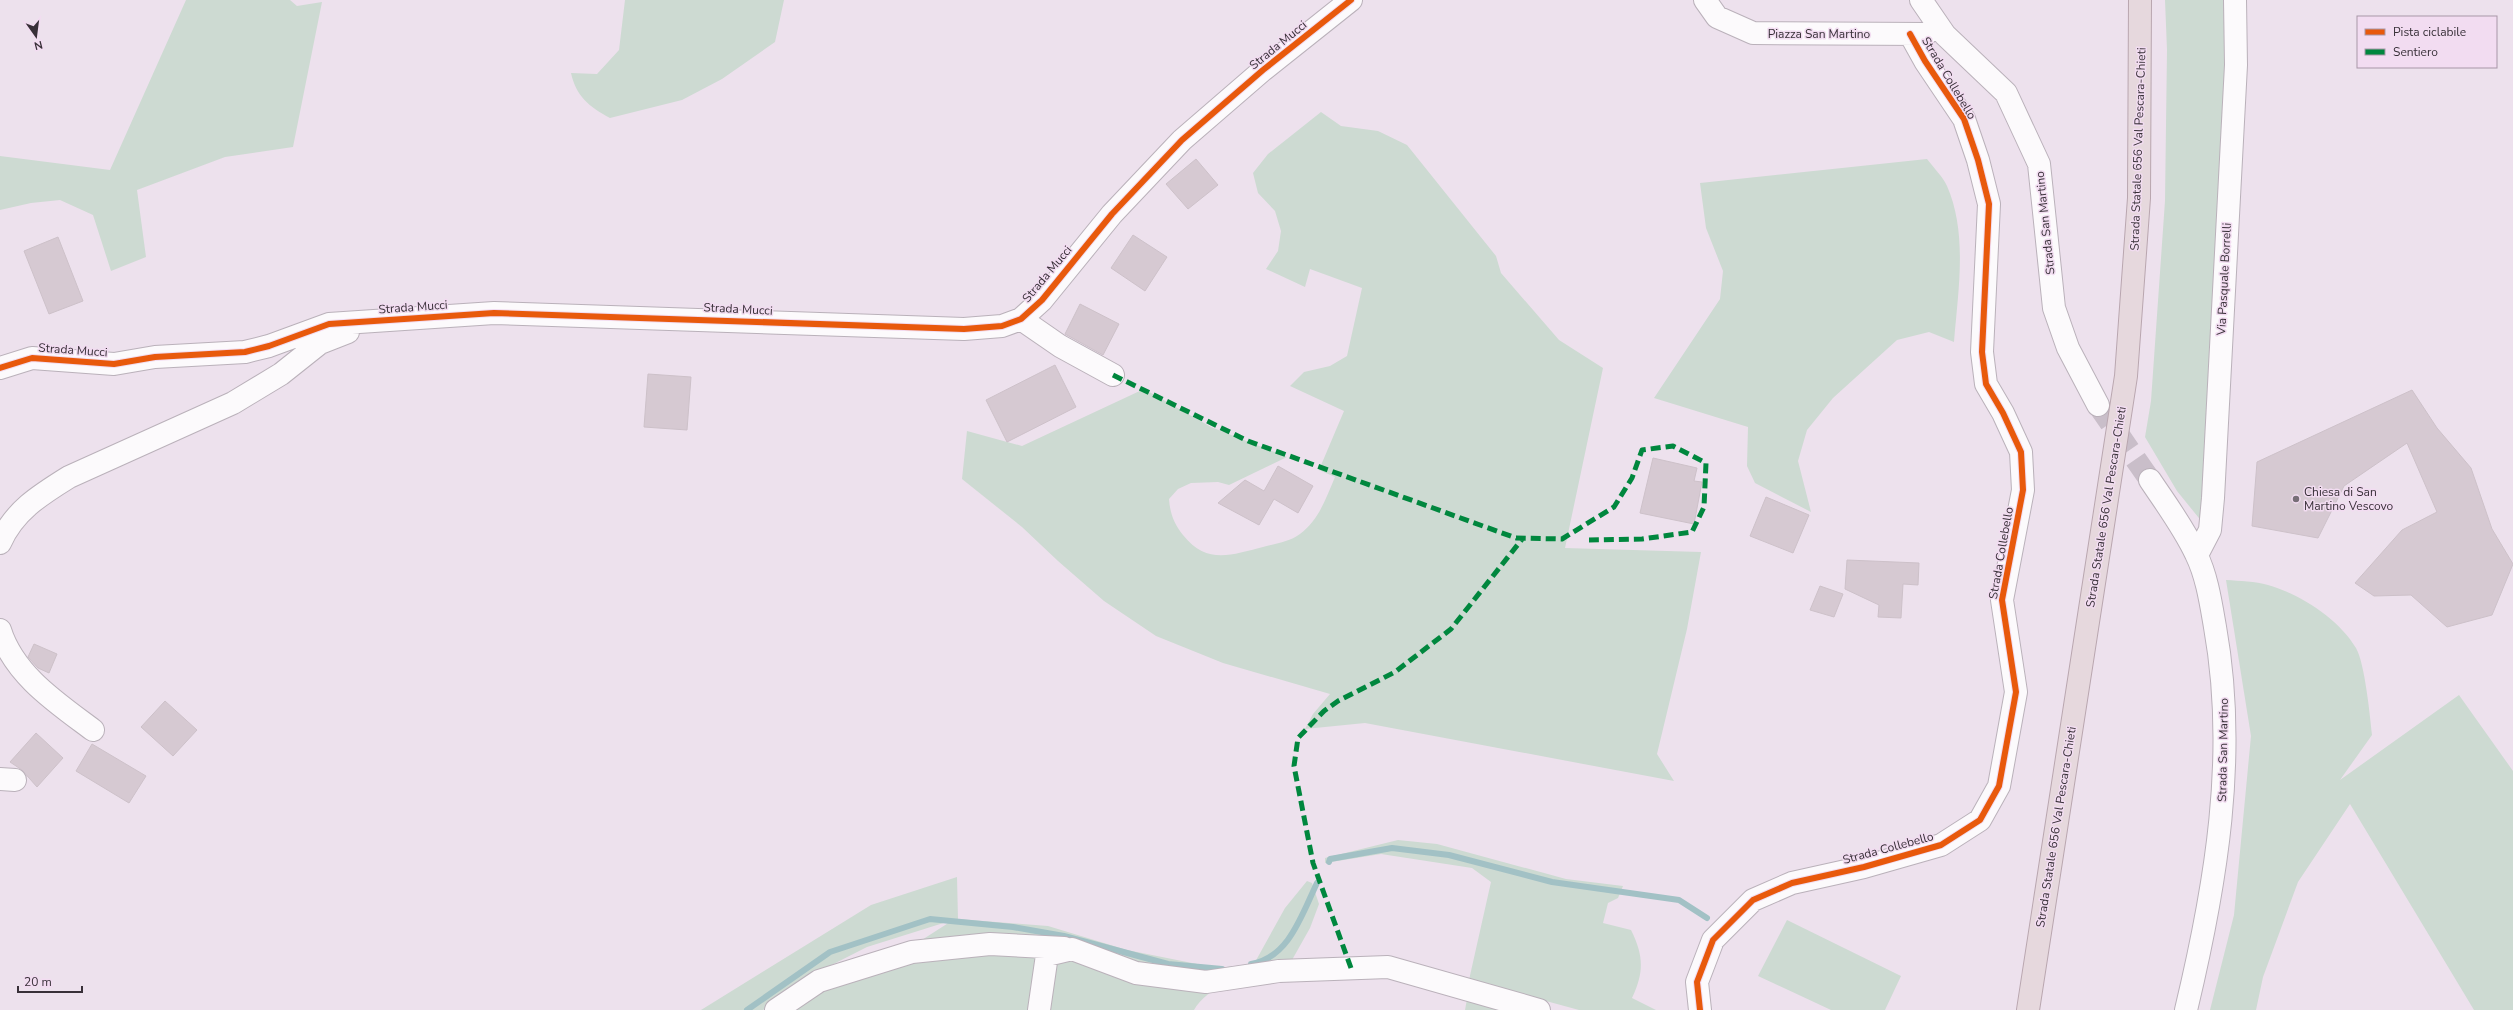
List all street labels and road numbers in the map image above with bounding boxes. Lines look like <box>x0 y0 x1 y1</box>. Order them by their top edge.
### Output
street label: Strada Mucci <box>1246 17 1310 73</box>
street label: Piazza San Martino <box>1768 26 1871 42</box>
street label: Strada Collebello <box>1918 34 1980 122</box>
street label: Strada Statale 656 Val Pescara-Chieti <box>2126 47 2150 251</box>
street label: Strada San Martino <box>2032 170 2058 276</box>
street label: Via Pasquale Borrelli <box>2213 222 2235 337</box>
street label: Strada Mucci <box>1019 242 1075 306</box>
street label: Strada Mucci <box>378 297 448 317</box>
street label: Strada Mucci <box>703 299 773 319</box>
street label: Strada Mucci <box>38 340 108 360</box>
street label: Strada Statale 656 Val Pescara-Chieti <box>2082 405 2130 609</box>
street label: Strada Collebello <box>1985 505 2017 600</box>
street label: Strada San Martino <box>2214 698 2232 802</box>
street label: Strada Statale 656 Val Pescara-Chieti <box>2032 725 2080 929</box>
street label: Strada Collebello <box>1841 828 1936 868</box>

